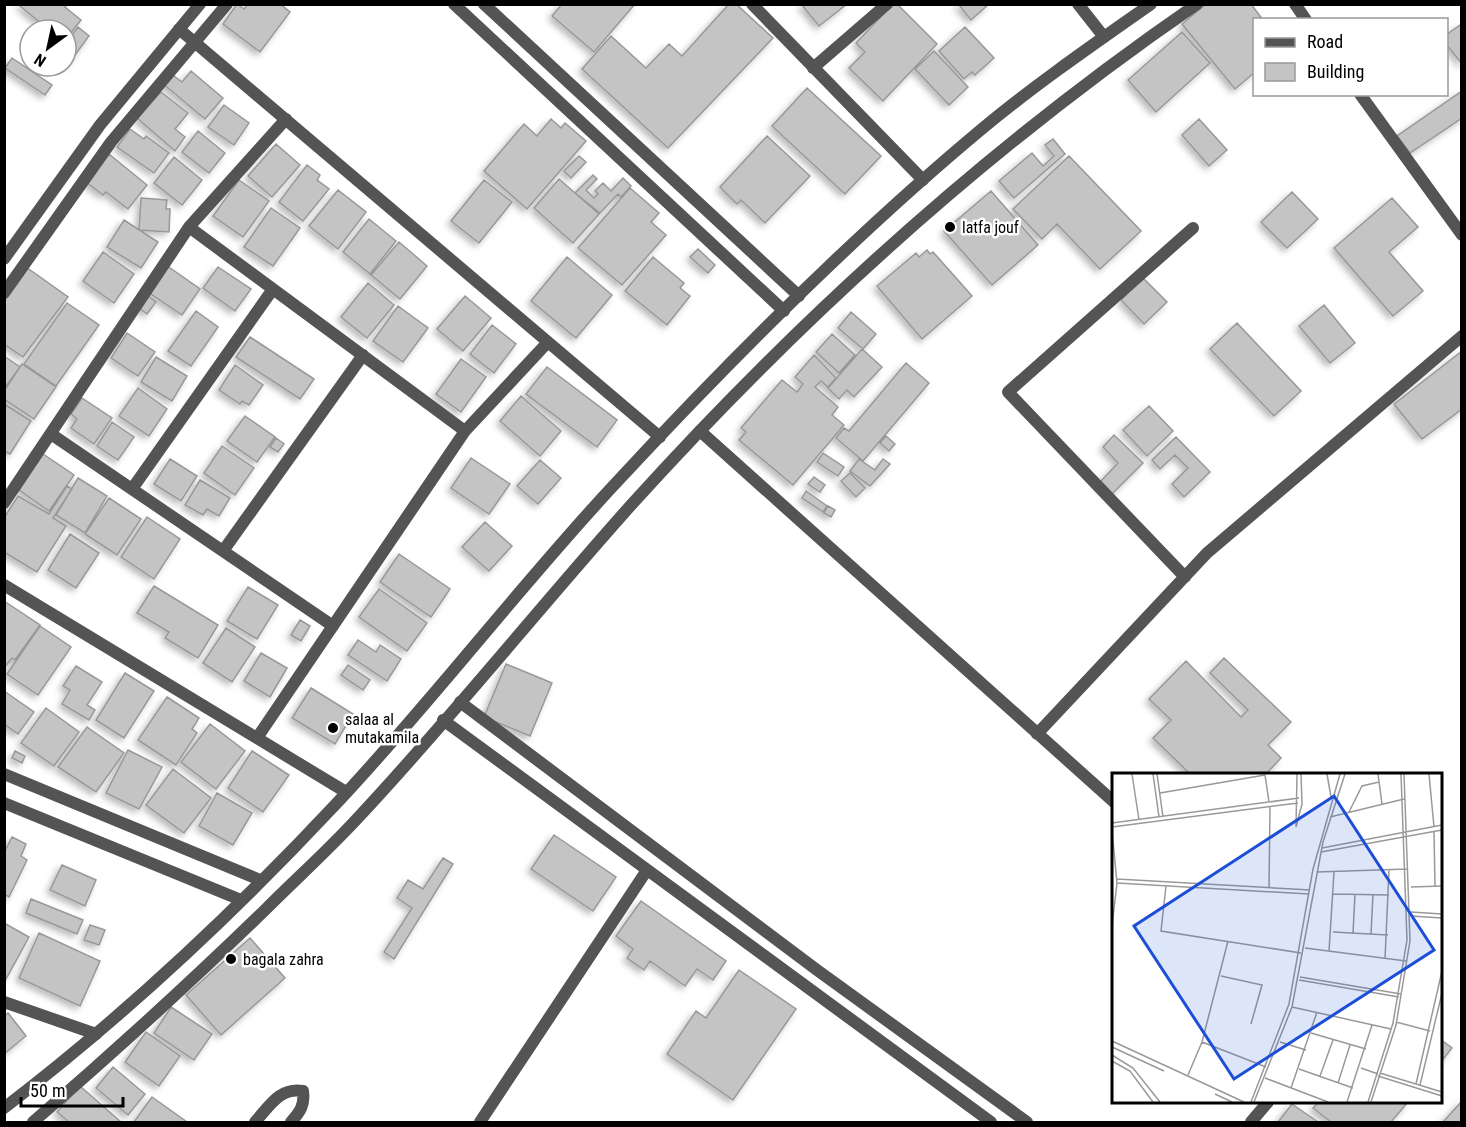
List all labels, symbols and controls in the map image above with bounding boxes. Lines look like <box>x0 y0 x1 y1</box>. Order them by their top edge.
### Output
north arrow <box>18 18 78 78</box>
legend <box>1253 18 1448 96</box>
text: Road <box>1307 31 1343 52</box>
text: N <box>31 50 49 71</box>
text: Building <box>1307 61 1364 82</box>
place label: latfa jouf <box>962 218 1019 237</box>
marker: latfa jouf <box>943 220 957 234</box>
place label: salaa al mutakamila <box>345 710 419 747</box>
marker: salaa al mutakamila <box>326 721 340 735</box>
inset map <box>1112 773 1442 1103</box>
place label: bagala zahra <box>243 950 324 969</box>
marker: bagala zahra <box>224 952 238 966</box>
scale bar <box>21 1070 123 1108</box>
text: 50 m <box>30 1080 65 1101</box>

